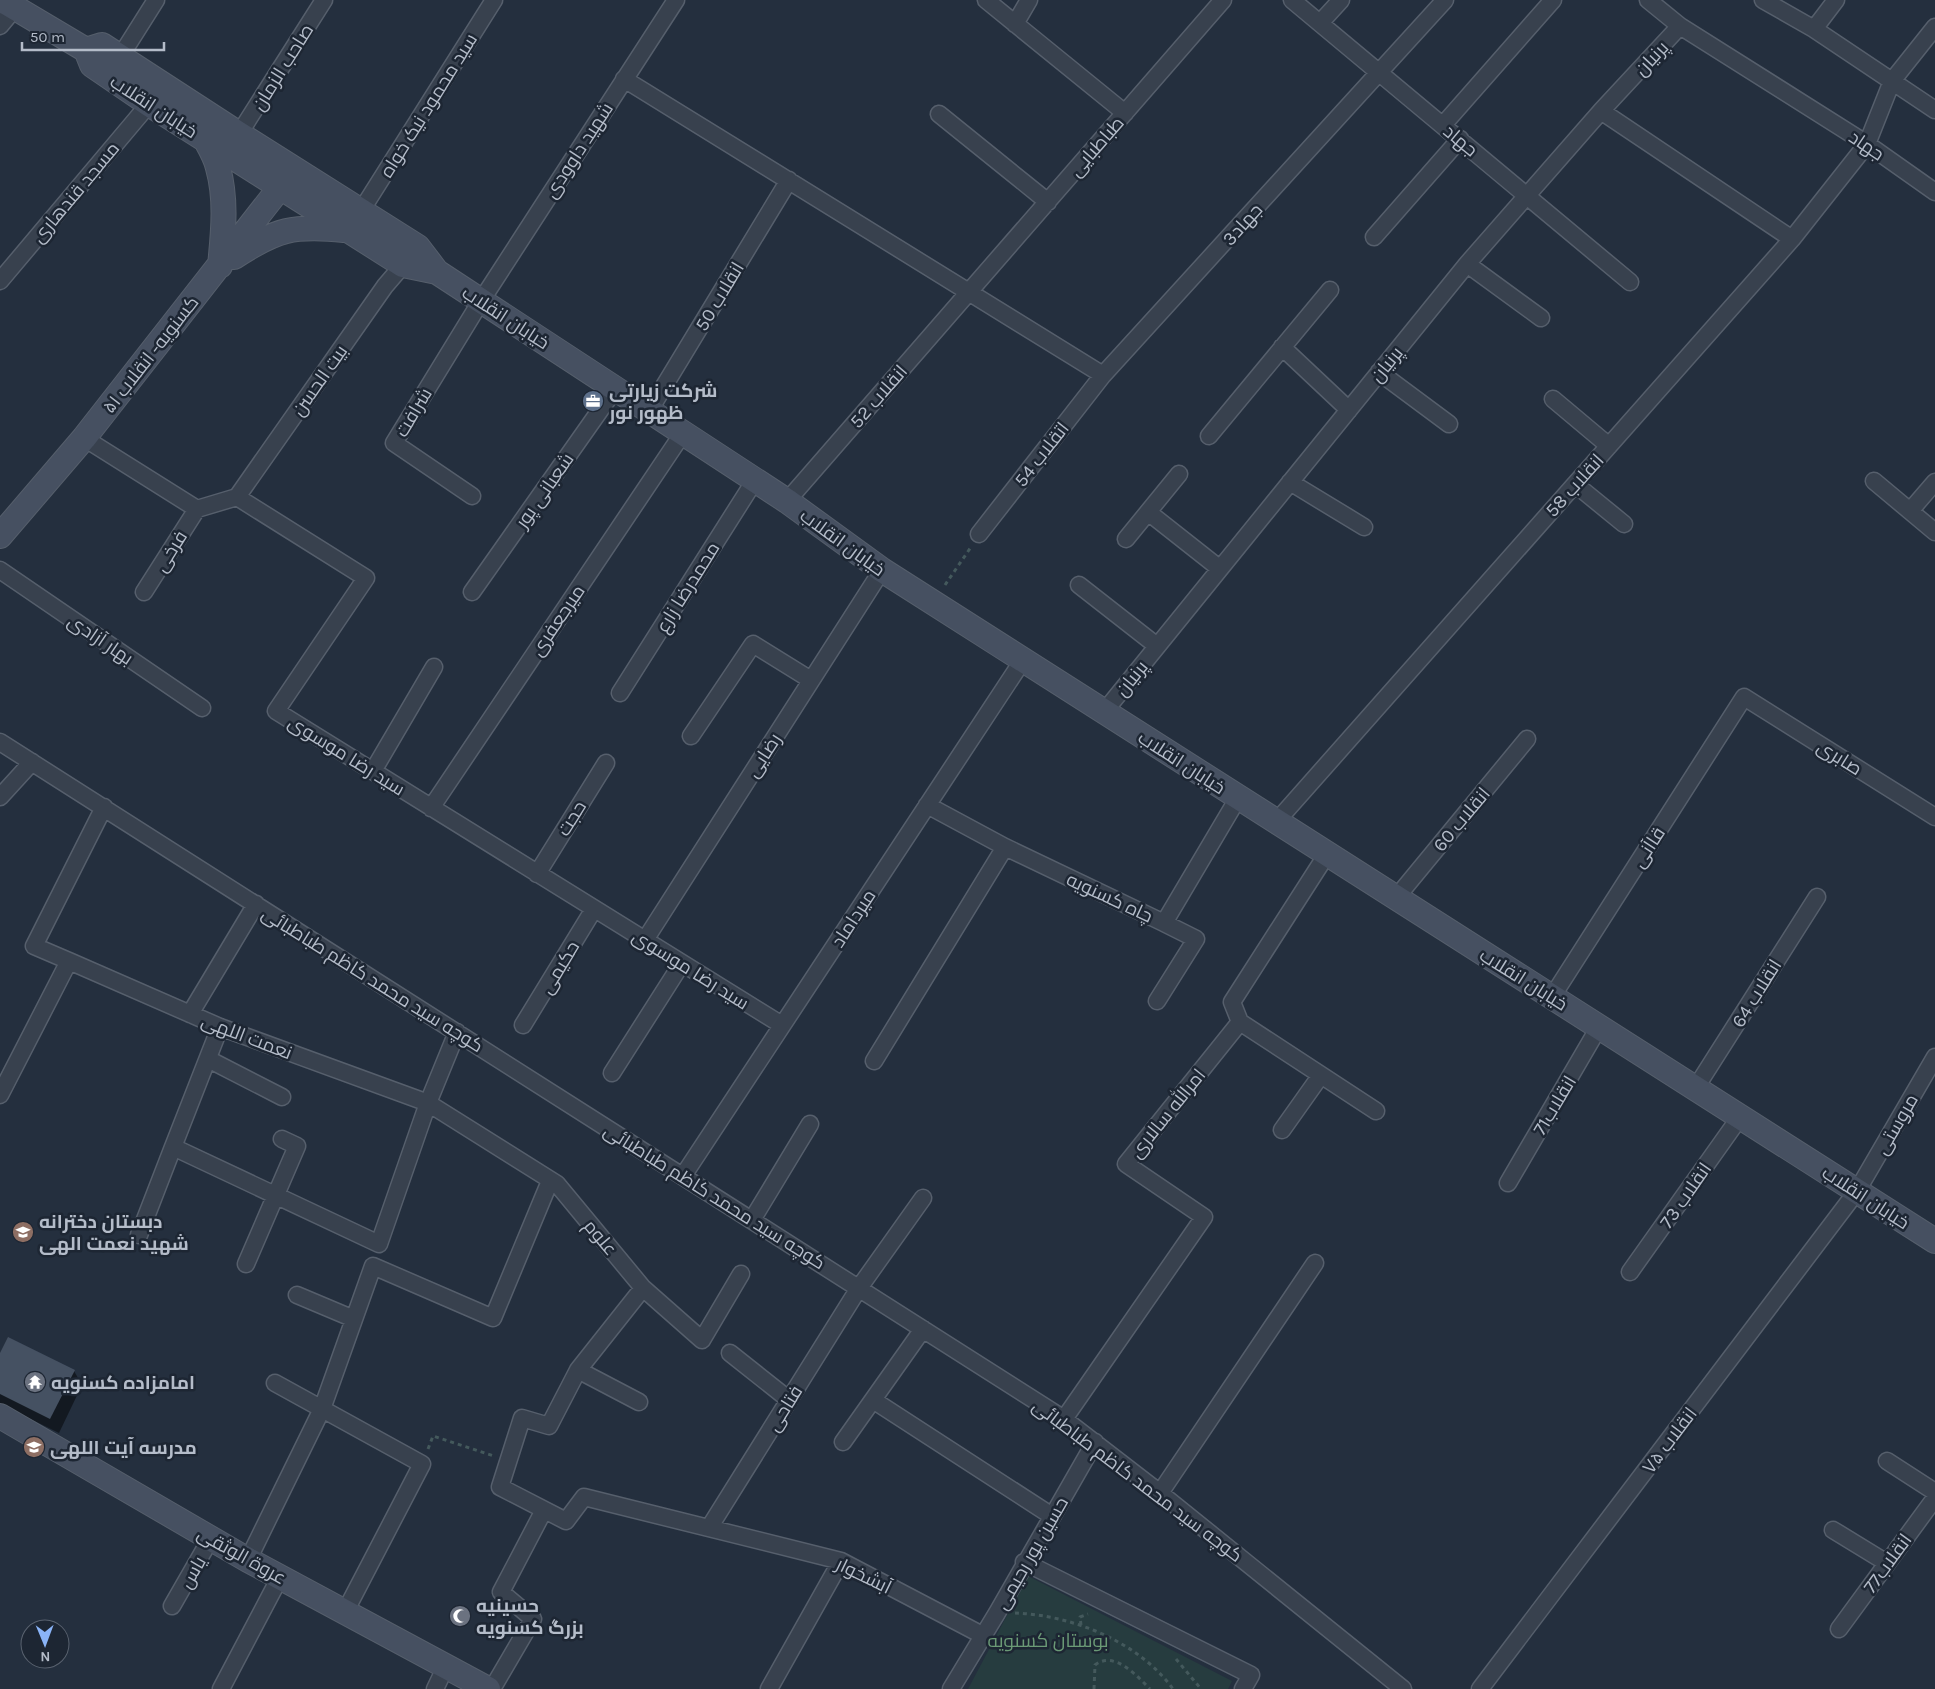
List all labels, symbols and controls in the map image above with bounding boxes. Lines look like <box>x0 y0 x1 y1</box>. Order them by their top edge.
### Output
scale bar <box>22 20 165 52</box>
street label: صاحب الزمان <box>247 20 318 115</box>
text: 50 m <box>30 28 65 46</box>
street label: سید محمود نیک خواه <box>376 29 482 182</box>
street label: پرنیان <box>1630 37 1674 81</box>
street label: خیابان انقلاب <box>106 70 201 143</box>
street label: شهید داوودی <box>540 99 618 203</box>
street label: طباطبایی <box>1065 112 1129 181</box>
street label: جهاد <box>1439 120 1482 161</box>
street label: جهاد <box>1845 126 1888 166</box>
street label: مسجد قندهاری <box>27 138 124 247</box>
street label: جهاد3 <box>1218 199 1267 250</box>
street label: انقلاب 50 <box>691 258 749 335</box>
street label: خیابان انقلاب <box>458 281 553 354</box>
street label: کسنویه- انقلاب ۵۱ <box>98 292 203 418</box>
street label: بیت الحسن <box>287 341 352 420</box>
street label: پرنیان <box>1366 342 1409 388</box>
street label: انقلاب 52 <box>845 361 912 433</box>
place label: شرکت زیارتی ظهور نور <box>608 380 717 424</box>
street label: شرافت <box>391 384 437 441</box>
office icon: شرکت زیارتی ظهور نور <box>581 389 605 413</box>
street label: اتقلاب 54 <box>1010 418 1074 491</box>
street label: شعبانی پور <box>510 449 579 534</box>
street label: انقلاب 58 <box>1541 450 1609 522</box>
street label: خیابان انقلاب <box>796 505 889 581</box>
street label: فرخی <box>150 527 192 576</box>
street label: محمدرضا زارع <box>651 538 726 638</box>
street label: میرجعفری <box>526 581 590 660</box>
street label: بهار آزادی <box>64 610 137 670</box>
street label: پرنیان <box>1111 656 1154 702</box>
street label: سید رضا موسوی <box>284 711 409 801</box>
street label: خیابان انقلاب <box>1134 726 1229 799</box>
street label: رضایی <box>742 729 786 782</box>
street label: صابری <box>1813 736 1866 780</box>
street label: انقلاب 60 <box>1429 783 1495 856</box>
street label: حجت <box>553 797 591 840</box>
street label: قاآنی <box>1628 823 1670 872</box>
street label: چاه کسنویه <box>1063 868 1156 928</box>
street label: میرداماد <box>827 885 881 952</box>
street label: کوچه سید محمد کاظم طباطبائی <box>257 902 487 1059</box>
street label: سید رضا موسوی <box>628 925 753 1015</box>
street label: حکیمی <box>535 937 584 998</box>
street label: خیابان انقلاب <box>1475 944 1572 1016</box>
street label: انقلاب 64 <box>1727 955 1786 1032</box>
street label: نعمت اللهی <box>198 1010 295 1064</box>
street label: امرالله سالاری <box>1124 1063 1210 1163</box>
street label: انقلاب71 <box>1529 1072 1581 1139</box>
street label: مروستی <box>1871 1090 1923 1159</box>
street label: کوچه سید محمد کاظم طباطبائی <box>599 1119 829 1276</box>
street label: انقلاب 73 <box>1655 1159 1716 1232</box>
street label: خیابان انقلاب <box>1818 1161 1913 1234</box>
place label: دبستان دخترانه شهید نعمت الهی <box>39 1211 189 1255</box>
street label: علوم <box>577 1215 622 1261</box>
school or university icon: دبستان دخترانه شهید نعمت الهی <box>11 1220 35 1244</box>
temple icon: امامزاده کسنویه <box>23 1370 47 1394</box>
place label: امامزاده کسنویه <box>51 1372 195 1394</box>
street label: فتاحی <box>762 1381 807 1436</box>
street label: کوچه سید محمد کاظم طباطبائی <box>1027 1395 1247 1569</box>
street label: انقلاب ۷۵ <box>1638 1403 1702 1478</box>
school or university icon: مدرسه آیت اللهی <box>22 1435 46 1459</box>
place label: مدرسه آیت اللهی <box>50 1437 197 1459</box>
street label: حسین پور رحیمی <box>991 1493 1074 1614</box>
street label: عروة الوثقی <box>193 1522 290 1589</box>
street label: انقلاب77 <box>1859 1530 1917 1598</box>
street label: یاس <box>175 1552 211 1593</box>
street label: آبشخوار <box>831 1553 895 1599</box>
place label: حسینیه بزرگ کسنویه <box>476 1595 584 1639</box>
mosque icon: حسینیه بزرگ کسنویه <box>448 1604 472 1628</box>
north arrow <box>20 1619 70 1669</box>
park label: بوستان کسنویه <box>988 1630 1108 1652</box>
text: N <box>40 1648 50 1665</box>

